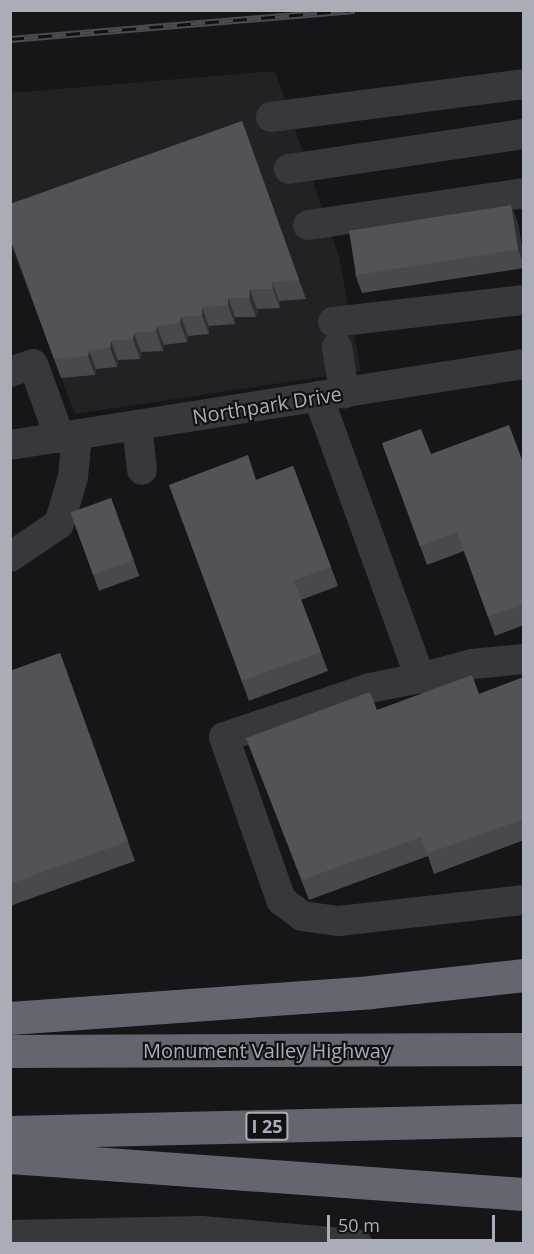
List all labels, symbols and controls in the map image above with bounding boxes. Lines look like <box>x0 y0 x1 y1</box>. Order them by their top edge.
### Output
street label: Northpark Drive <box>191 381 343 429</box>
street label: Monument Valley Highway <box>143 1038 391 1062</box>
road number: I 25 <box>244 1111 290 1141</box>
scale bar <box>330 1203 498 1241</box>
text: 50 m <box>338 1213 380 1237</box>

